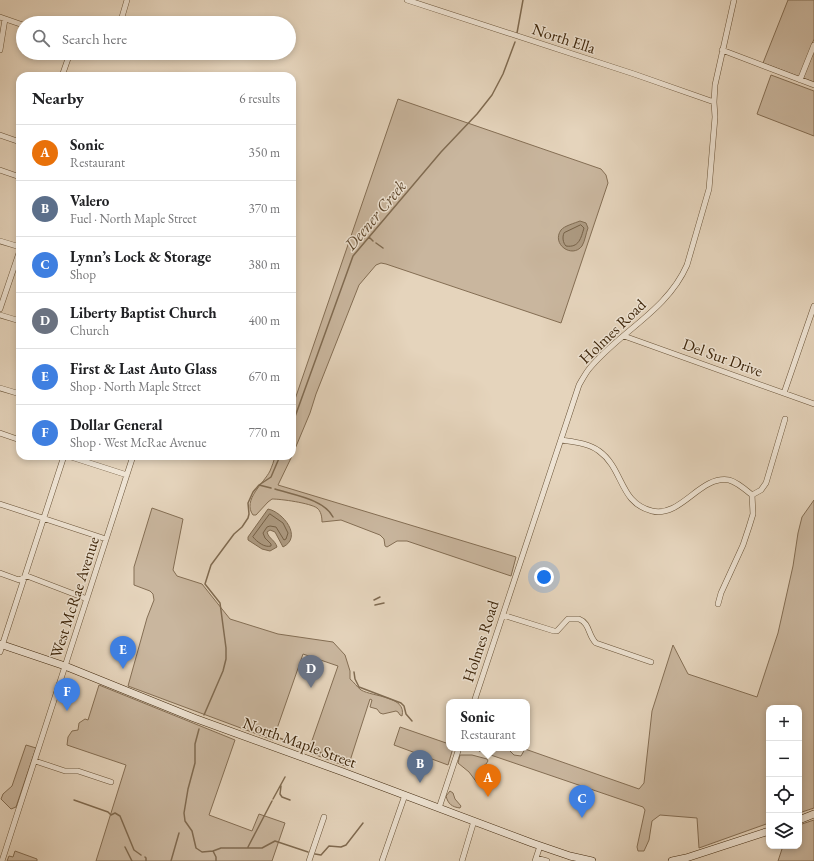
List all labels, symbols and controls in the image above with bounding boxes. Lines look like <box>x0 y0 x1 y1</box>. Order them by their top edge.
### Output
search box <box>16 16 296 60</box>
street label: North Ella <box>529 18 599 59</box>
icon: search <box>30 27 52 49</box>
text: Search here <box>62 29 127 48</box>
text: Nearby <box>32 87 84 109</box>
text: 6 results <box>239 90 280 107</box>
text: Sonic <box>70 135 104 154</box>
text: A <box>40 144 50 161</box>
text: 350 m <box>249 144 280 161</box>
text: Restaurant <box>70 154 125 171</box>
water label: Deener Creek <box>339 175 411 255</box>
text: Valero <box>70 191 109 210</box>
text: B <box>41 200 49 217</box>
text: 370 m <box>249 200 280 217</box>
text: Fuel · North Maple Street <box>70 210 197 227</box>
text: Lynn’s Lock & Storage <box>70 247 211 266</box>
text: C <box>40 256 50 273</box>
text: 380 m <box>249 256 280 273</box>
text: Shop <box>70 266 96 283</box>
street label: Holmes Road <box>574 294 651 368</box>
text: Liberty Baptist Church <box>70 303 217 322</box>
text: D <box>40 312 50 329</box>
text: 400 m <box>249 312 280 329</box>
text: Church <box>70 322 109 339</box>
street label: Del Sur Drive <box>680 333 766 382</box>
text: First & Last Auto Glass <box>70 359 217 378</box>
text: E <box>41 368 49 385</box>
text: 670 m <box>249 368 280 385</box>
text: Shop · North Maple Street <box>70 378 201 395</box>
text: Dollar General <box>70 415 163 434</box>
text: F <box>41 424 49 441</box>
text: 770 m <box>249 424 280 441</box>
text: Shop · West McRae Avenue <box>70 434 206 451</box>
street label: West McRae Avenue <box>45 534 104 661</box>
your location <box>534 567 554 587</box>
street label: Holmes Road <box>457 597 504 685</box>
pin: E <box>110 636 136 669</box>
pin: D <box>298 655 324 688</box>
pin: F <box>54 678 80 711</box>
popup <box>446 699 530 751</box>
map controls <box>766 705 802 849</box>
button: + <box>766 705 802 741</box>
text: Sonic <box>460 707 495 726</box>
street label: North Maple Street <box>240 712 360 773</box>
text: Restaurant <box>460 726 516 743</box>
button: − <box>766 741 802 777</box>
pin: B <box>407 750 433 783</box>
pin: A <box>475 764 501 797</box>
button: locate <box>766 777 802 813</box>
pin: C <box>569 785 595 818</box>
button: layers <box>766 813 802 849</box>

